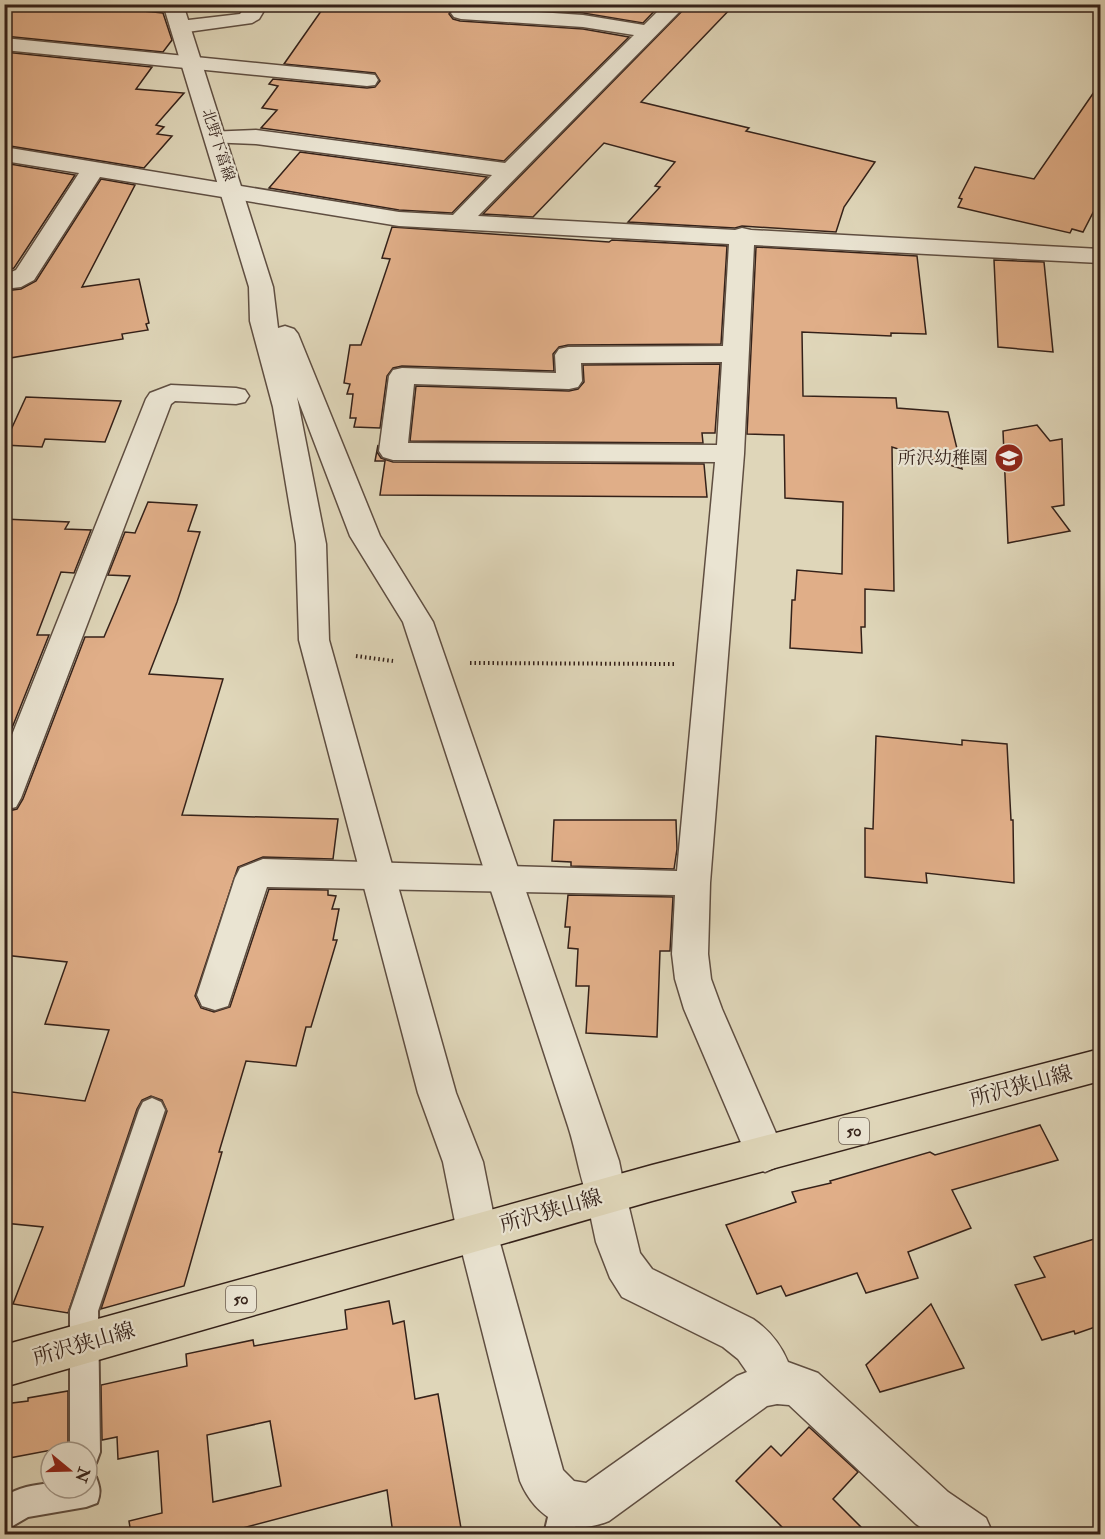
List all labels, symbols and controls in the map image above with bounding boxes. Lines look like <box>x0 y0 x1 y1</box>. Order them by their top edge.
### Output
street label: 北野下富線 <box>197 106 239 184</box>
school or university icon: 所沢幼稚園 <box>993 442 1025 474</box>
place label: 所沢幼稚園 <box>898 447 988 470</box>
street label: 所沢狭山線 <box>967 1059 1075 1113</box>
road number: 50 <box>839 1118 869 1144</box>
street label: 所沢狭山線 <box>497 1184 605 1238</box>
road number: 50 <box>226 1286 256 1312</box>
street label: 所沢狭山線 <box>30 1317 138 1371</box>
north arrow <box>39 1440 99 1500</box>
text: N <box>70 1464 94 1485</box>

